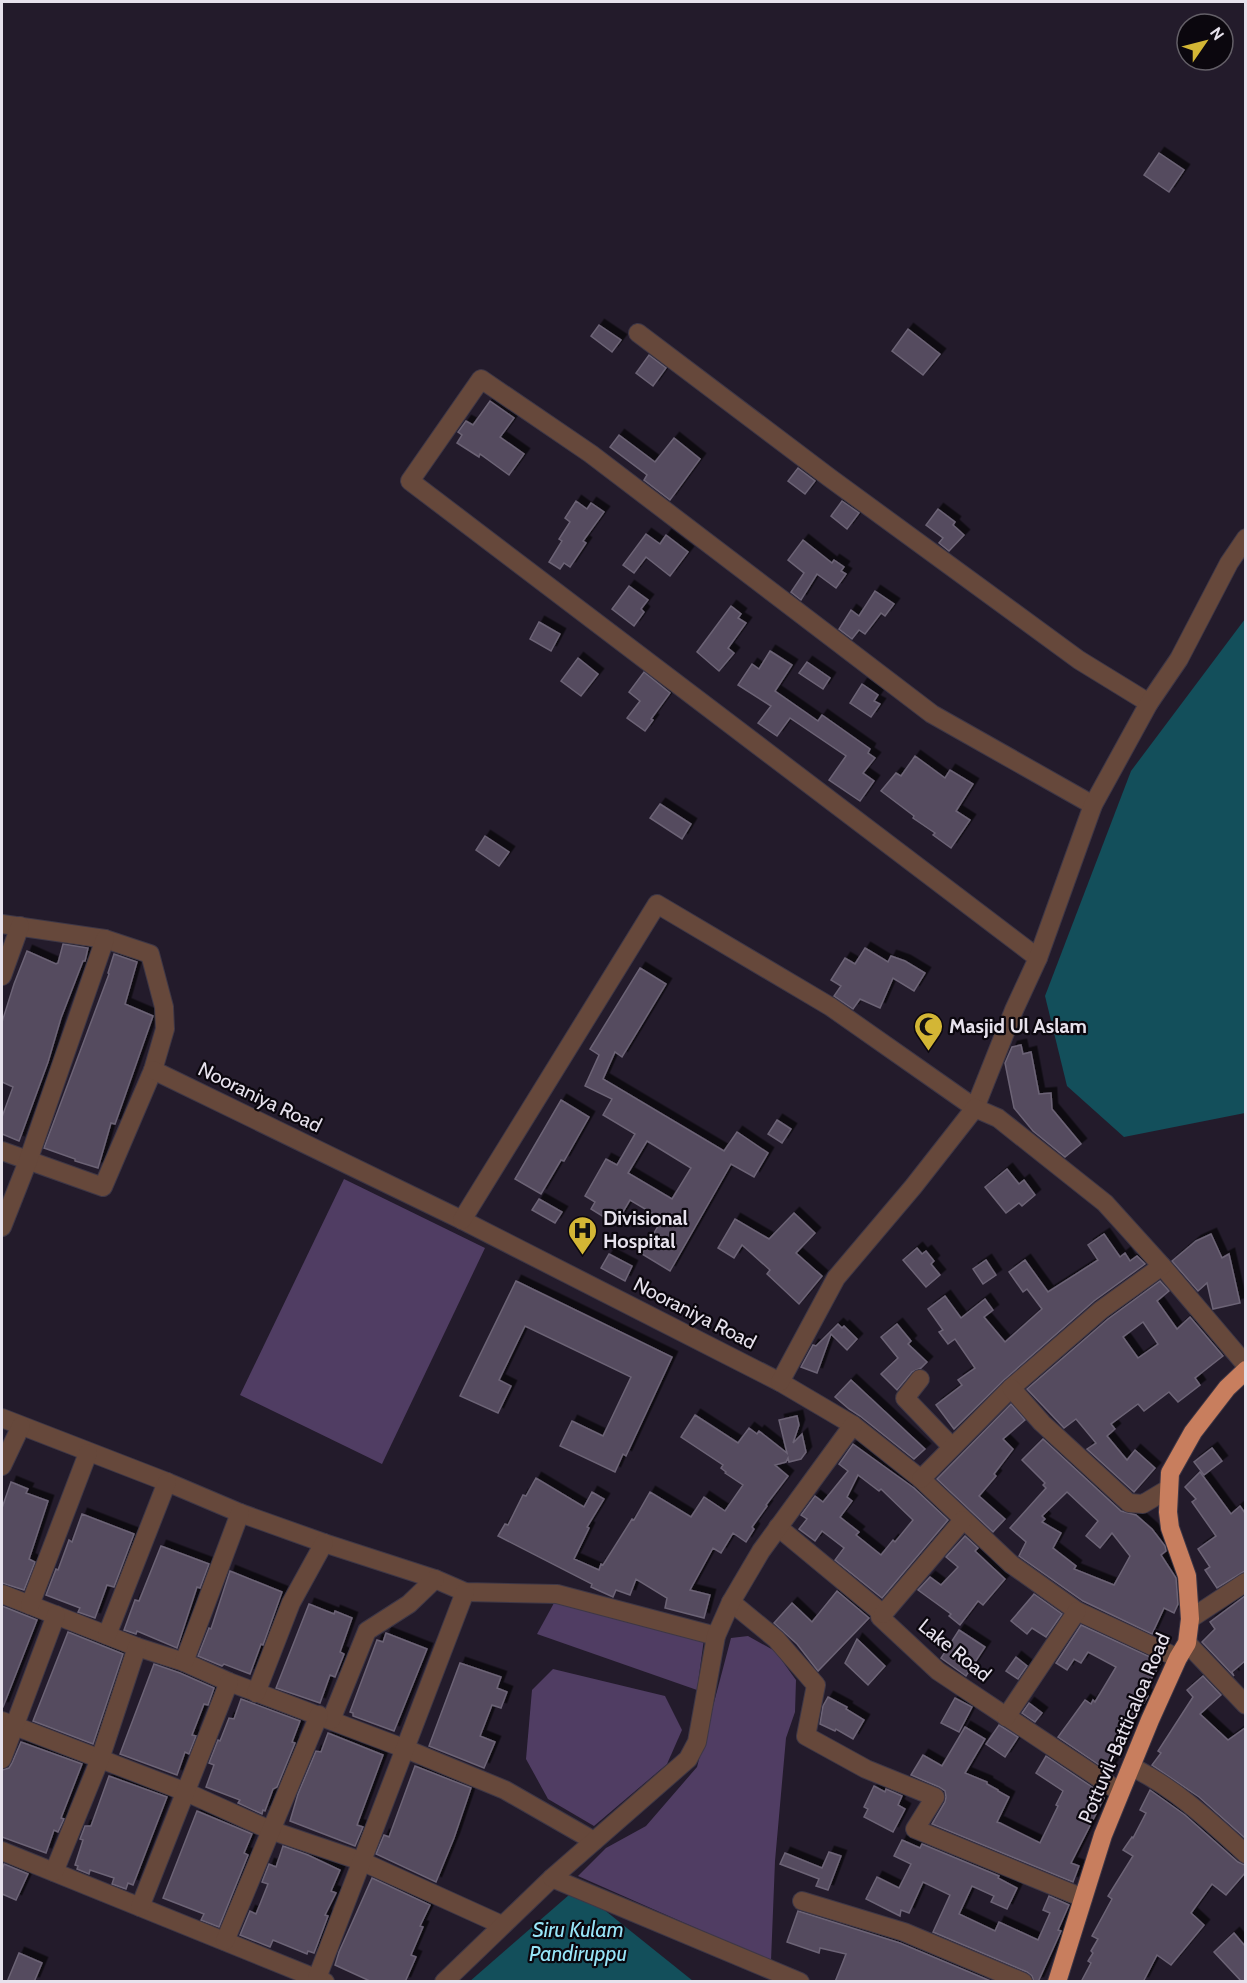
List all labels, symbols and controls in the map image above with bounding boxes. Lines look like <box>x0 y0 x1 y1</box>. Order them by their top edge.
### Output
north arrow <box>1175 12 1235 72</box>
text: N <box>1206 24 1228 44</box>
mosque icon: Masjid Ul Aslam <box>912 1010 944 1052</box>
place label: Masjid Ul Aslam <box>949 1014 1087 1038</box>
street label: Nooraniya Road <box>194 1057 326 1137</box>
place label: Divisional Hospital <box>603 1206 688 1253</box>
hospital icon: Divisional Hospital <box>566 1214 598 1256</box>
street label: Nooraniya Road <box>630 1272 760 1354</box>
street label: Lake Road <box>914 1614 996 1686</box>
street label: Pottuvil-Batticaloa Road <box>1073 1629 1175 1827</box>
water label: Siru Kulam Pandiruppu <box>529 1917 627 1966</box>

